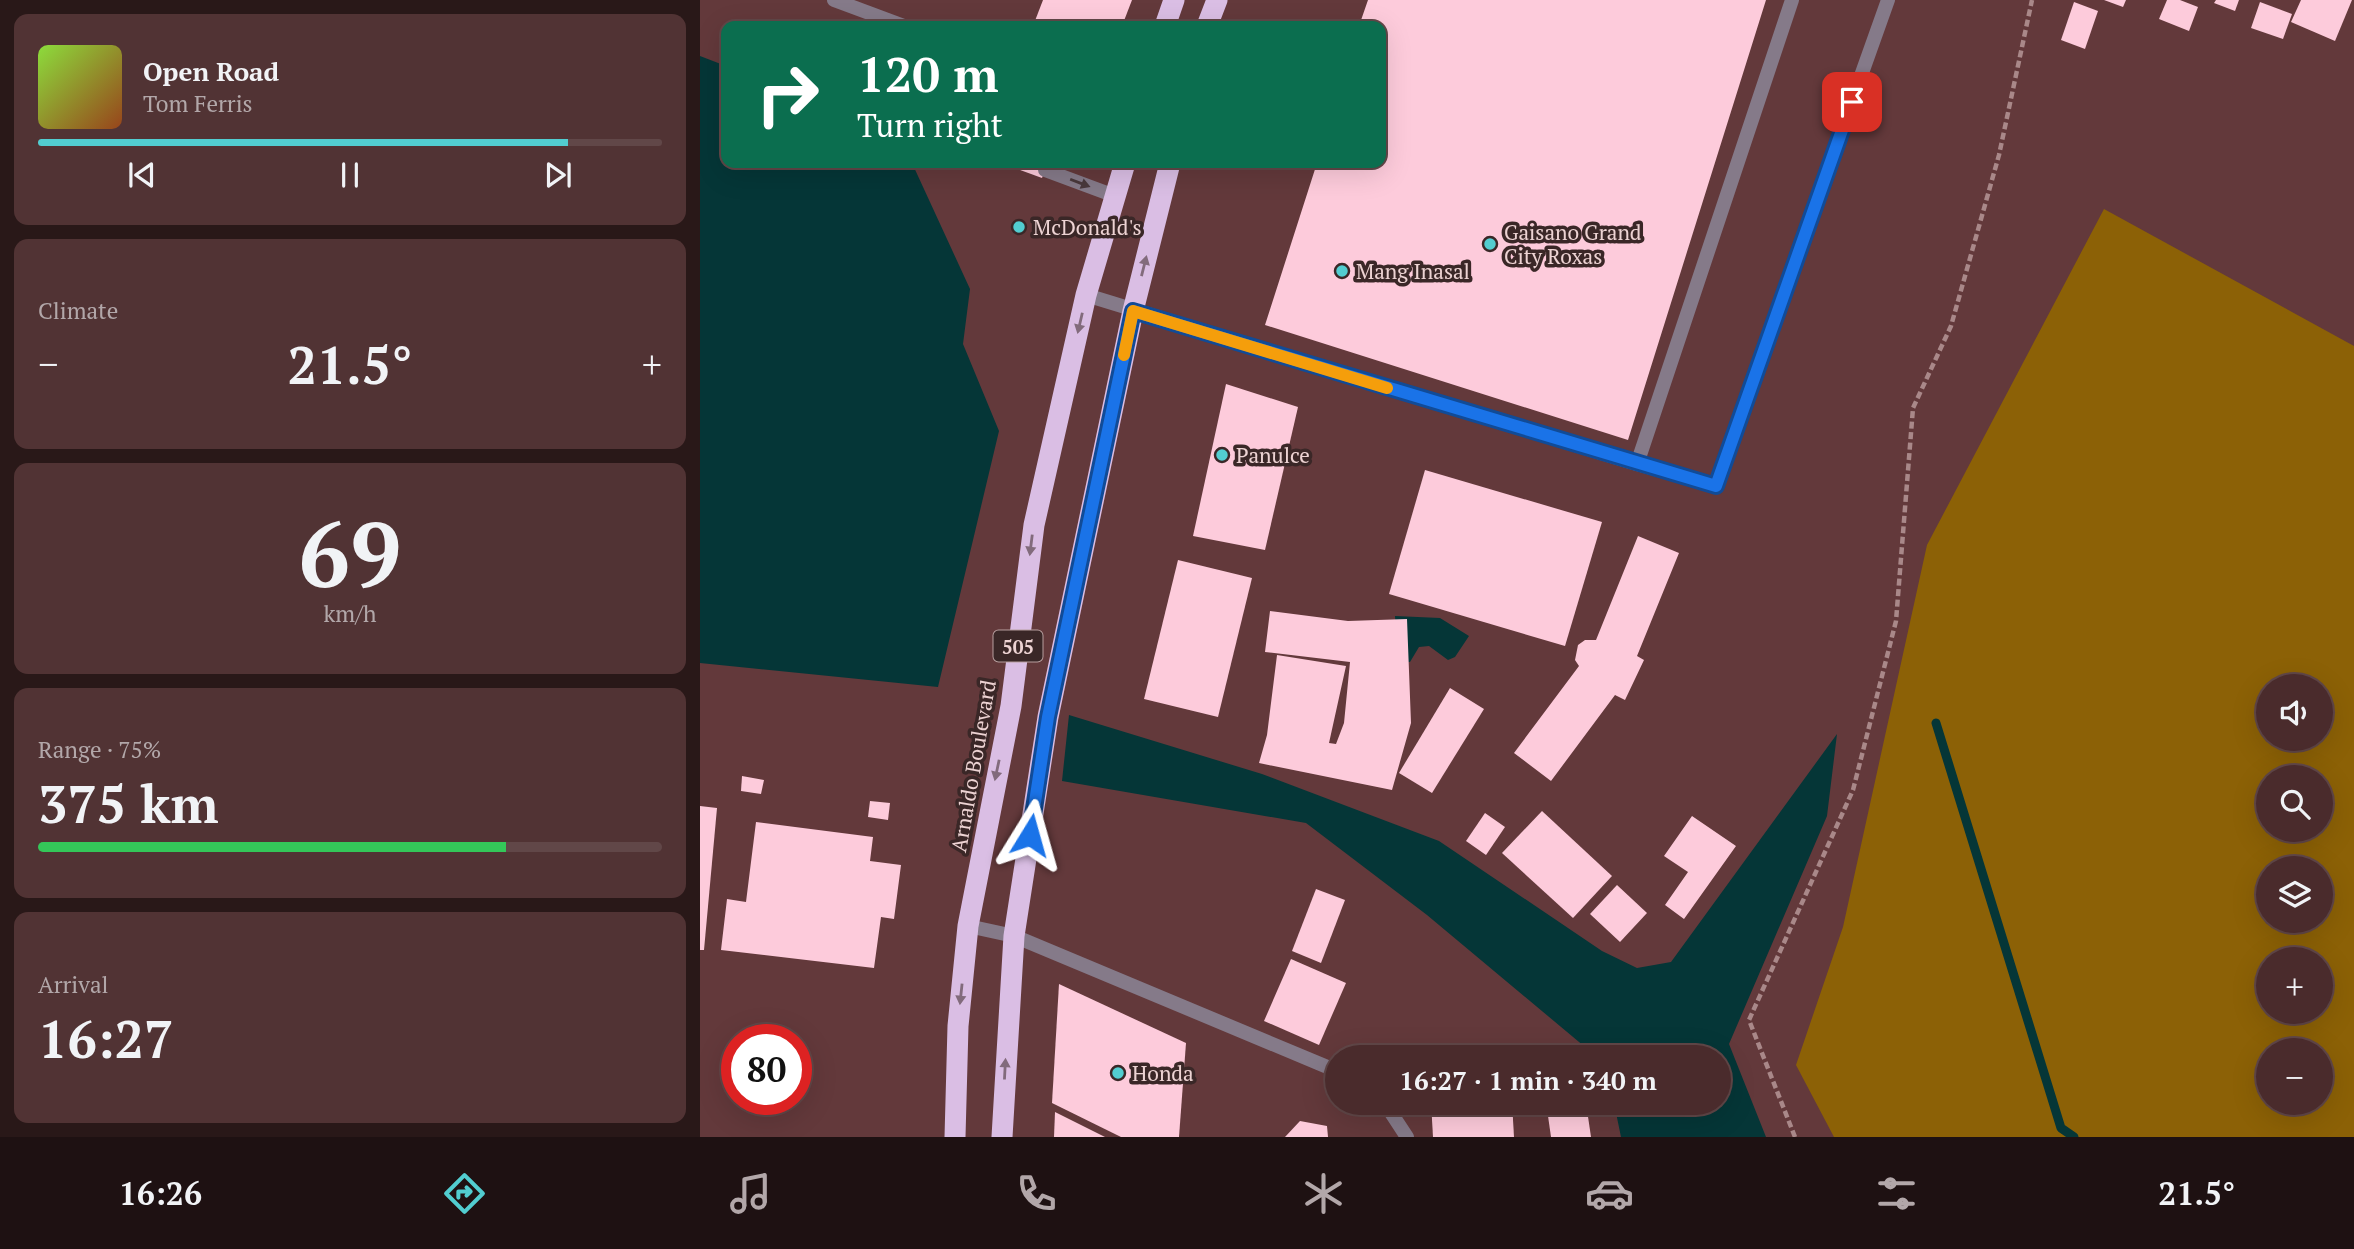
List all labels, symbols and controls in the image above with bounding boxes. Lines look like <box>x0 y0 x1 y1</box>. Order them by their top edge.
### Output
text: 120 m <box>857 41 999 106</box>
icon: right <box>742 49 833 140</box>
text: Open Road <box>143 54 279 88</box>
pin <box>1822 72 1882 132</box>
icon: arrive <box>1833 83 1871 121</box>
text: Tom Ferris <box>143 88 253 119</box>
text: Turn right <box>857 104 1003 146</box>
icon: previous <box>123 156 161 194</box>
icon: pause <box>331 156 369 194</box>
icon: next <box>539 156 577 194</box>
one-way arrow <box>1069 178 1090 189</box>
place label: McDonald's <box>1033 213 1142 241</box>
place label: Gaisano Grand City Roxas <box>1504 218 1642 270</box>
marker: McDonald's <box>1011 219 1027 235</box>
marker: Gaisano Grand City Roxas <box>1482 236 1498 252</box>
one-way arrow <box>1139 255 1150 277</box>
place label: Mang Inasal <box>1356 257 1470 285</box>
marker: Mang Inasal <box>1334 263 1350 279</box>
text: Climate <box>38 295 118 326</box>
one-way arrow <box>1074 312 1085 334</box>
text: 21.5° <box>287 330 413 399</box>
text: − <box>38 339 58 389</box>
text: + <box>642 339 662 389</box>
place label: Panulce <box>1236 441 1310 469</box>
marker: Panulce <box>1214 447 1230 463</box>
text: 69 <box>299 492 401 613</box>
one-way arrow <box>1026 534 1037 556</box>
text: km/h <box>323 598 377 629</box>
road number: 505 <box>994 631 1042 662</box>
map controls <box>2256 674 2333 1115</box>
button: sound <box>2256 674 2333 751</box>
street label: Arnaldo Boulevard <box>944 677 1002 854</box>
text: Range · 75% <box>38 734 161 765</box>
one-way arrow <box>992 759 1003 781</box>
button: search <box>2256 765 2333 842</box>
text: 375 km <box>38 769 219 838</box>
position arrow <box>993 798 1067 872</box>
button: layers <box>2256 856 2333 933</box>
button: + <box>2256 947 2333 1024</box>
text: Arrival <box>38 969 109 1000</box>
one-way arrow <box>956 983 967 1005</box>
text: 16:27 <box>38 1004 173 1073</box>
speed limit sign: 80 <box>721 1024 812 1115</box>
button: − <box>2256 1038 2333 1115</box>
one-way arrow <box>1000 1058 1011 1080</box>
place label: Honda <box>1132 1059 1194 1087</box>
text: 16:27 · 1 min · 340 m <box>1399 1063 1657 1097</box>
marker: Honda <box>1110 1065 1126 1081</box>
icon: directions <box>440 1169 489 1218</box>
icon: music <box>726 1169 775 1218</box>
icon: phone <box>1012 1169 1061 1218</box>
icon: climate <box>1299 1169 1348 1218</box>
icon: car <box>1585 1169 1634 1218</box>
icon: filters <box>1872 1169 1921 1218</box>
text: 16:26 <box>119 1172 202 1214</box>
text: 21.5° <box>2158 1172 2235 1214</box>

